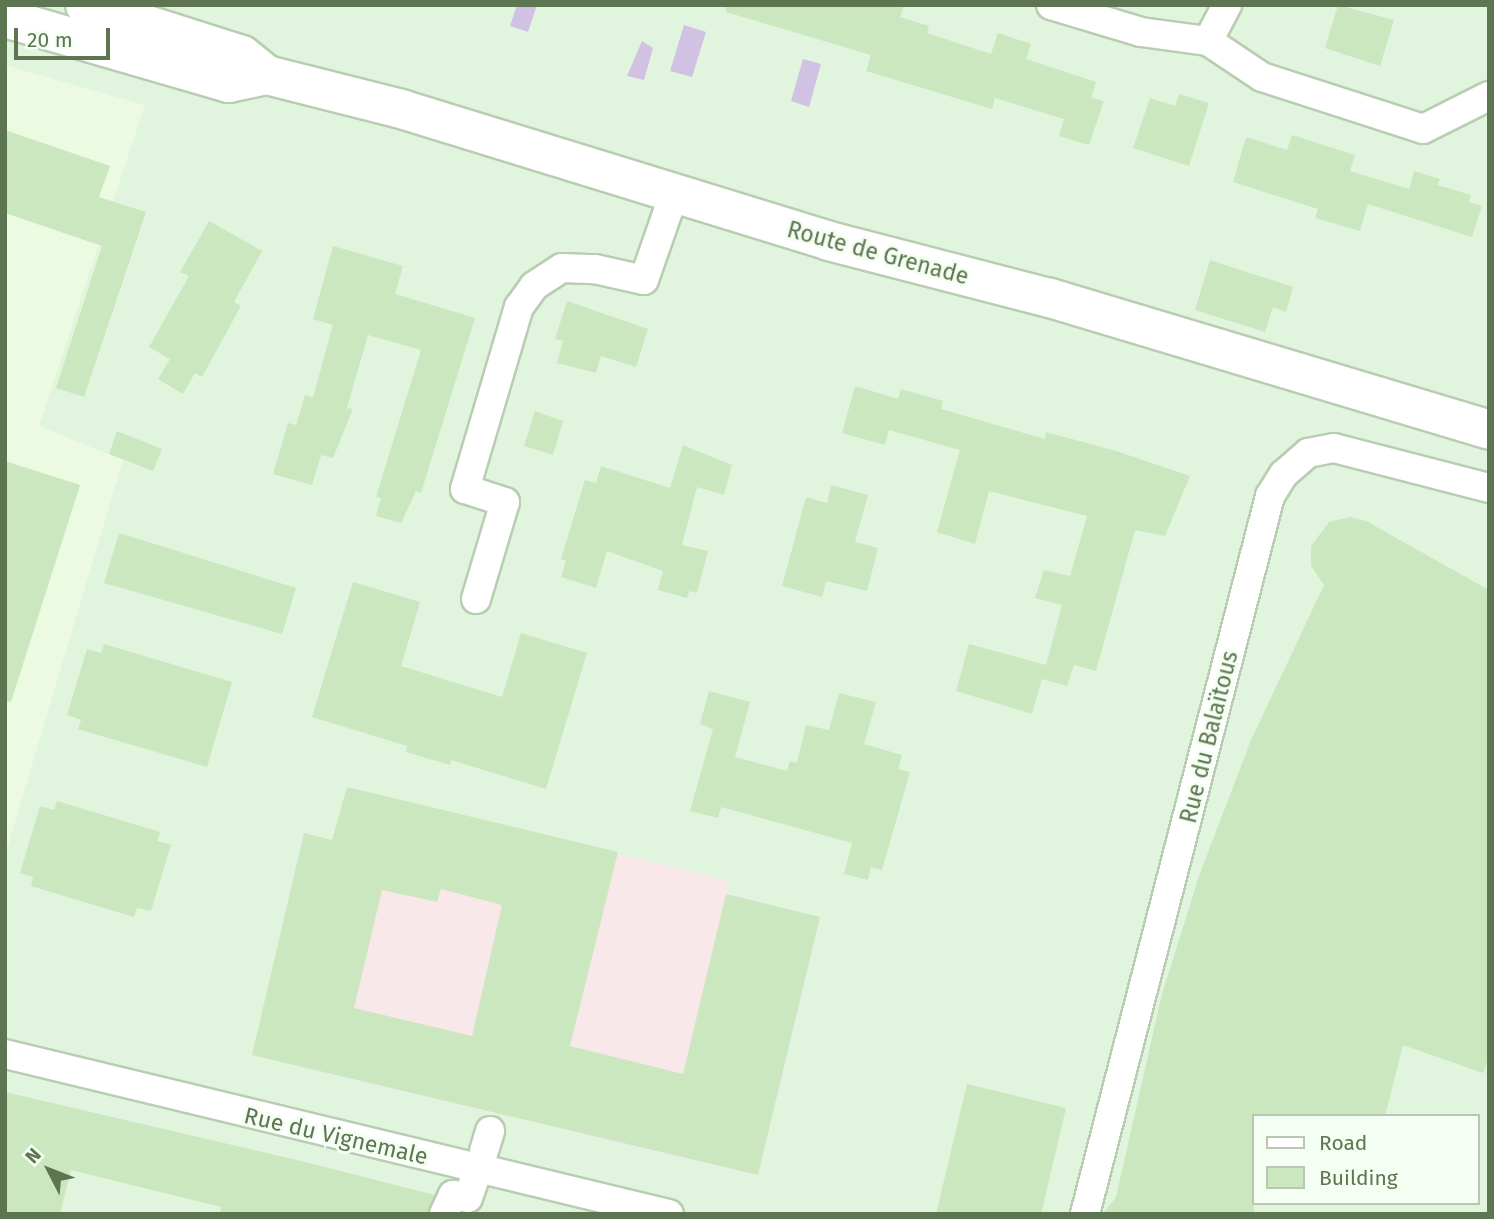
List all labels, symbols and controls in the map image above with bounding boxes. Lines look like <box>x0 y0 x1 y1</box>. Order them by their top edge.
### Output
scale bar <box>18 14 114 58</box>
text: 20 m <box>27 27 73 53</box>
street label: Route de Grenade <box>784 215 972 291</box>
street label: Rue du Balaïtous <box>1174 648 1244 826</box>
street label: Rue du Vignemale <box>242 1101 430 1171</box>
legend <box>1252 1114 1480 1205</box>
text: Road <box>1319 1130 1367 1156</box>
north arrow <box>14 1135 84 1205</box>
text: N <box>20 1143 46 1168</box>
text: Building <box>1319 1165 1398 1191</box>

